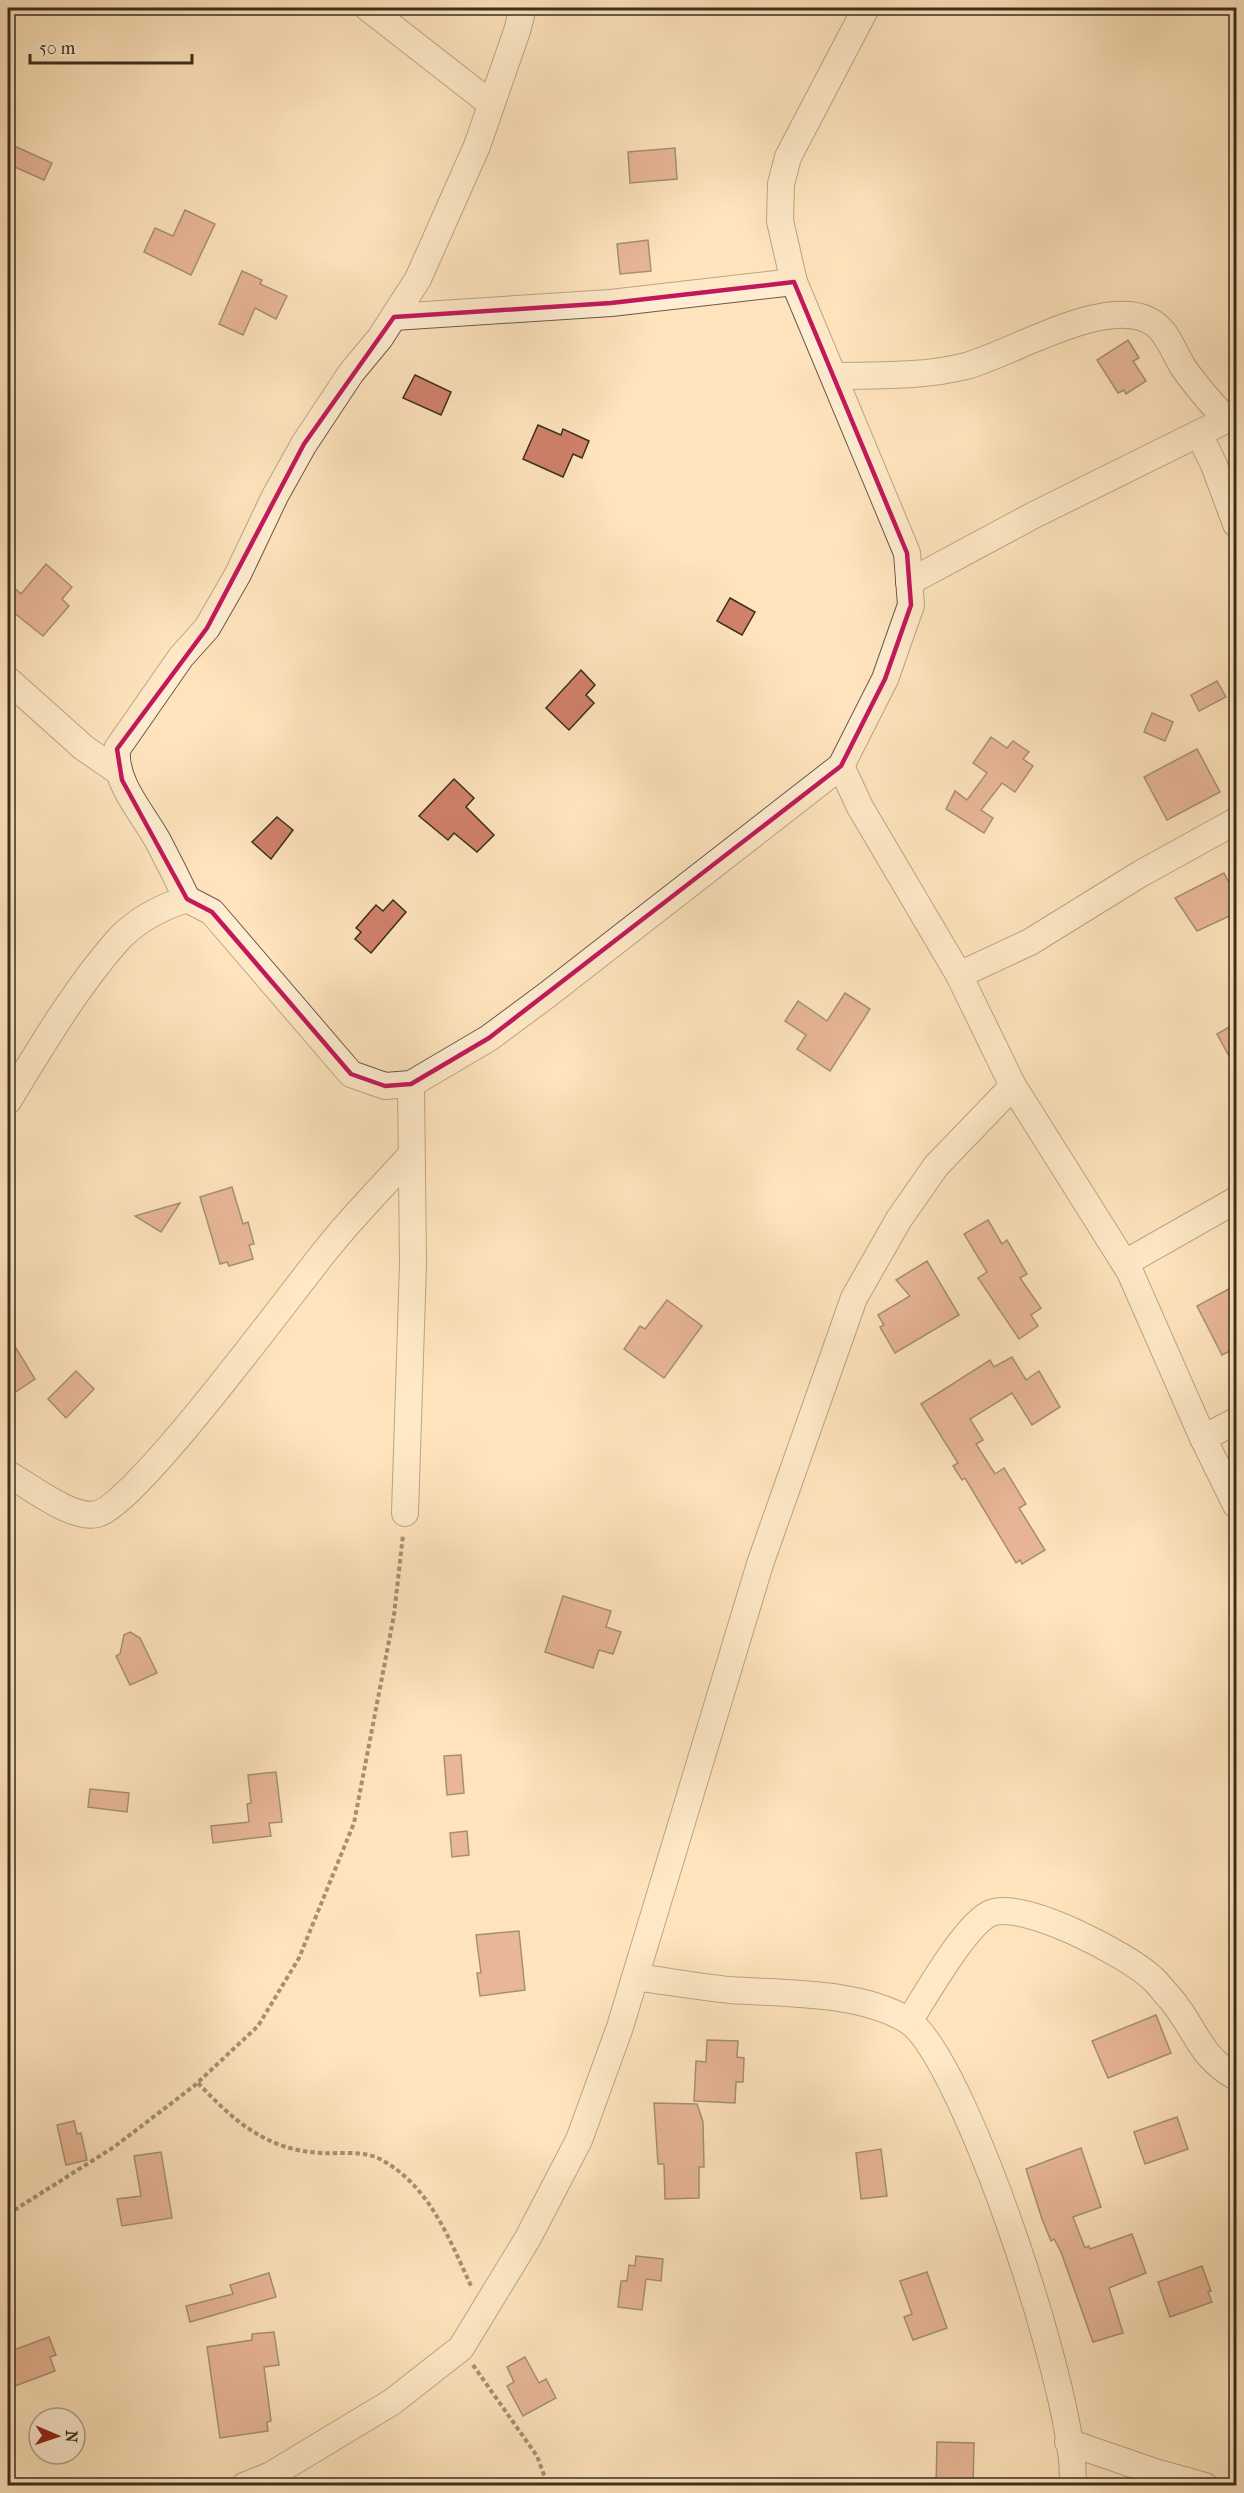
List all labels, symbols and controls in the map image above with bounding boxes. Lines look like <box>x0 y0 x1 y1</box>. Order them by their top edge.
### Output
scale bar <box>30 27 192 65</box>
text: 50 m <box>39 38 76 59</box>
north arrow <box>27 2406 87 2466</box>
text: N <box>62 2430 81 2444</box>

